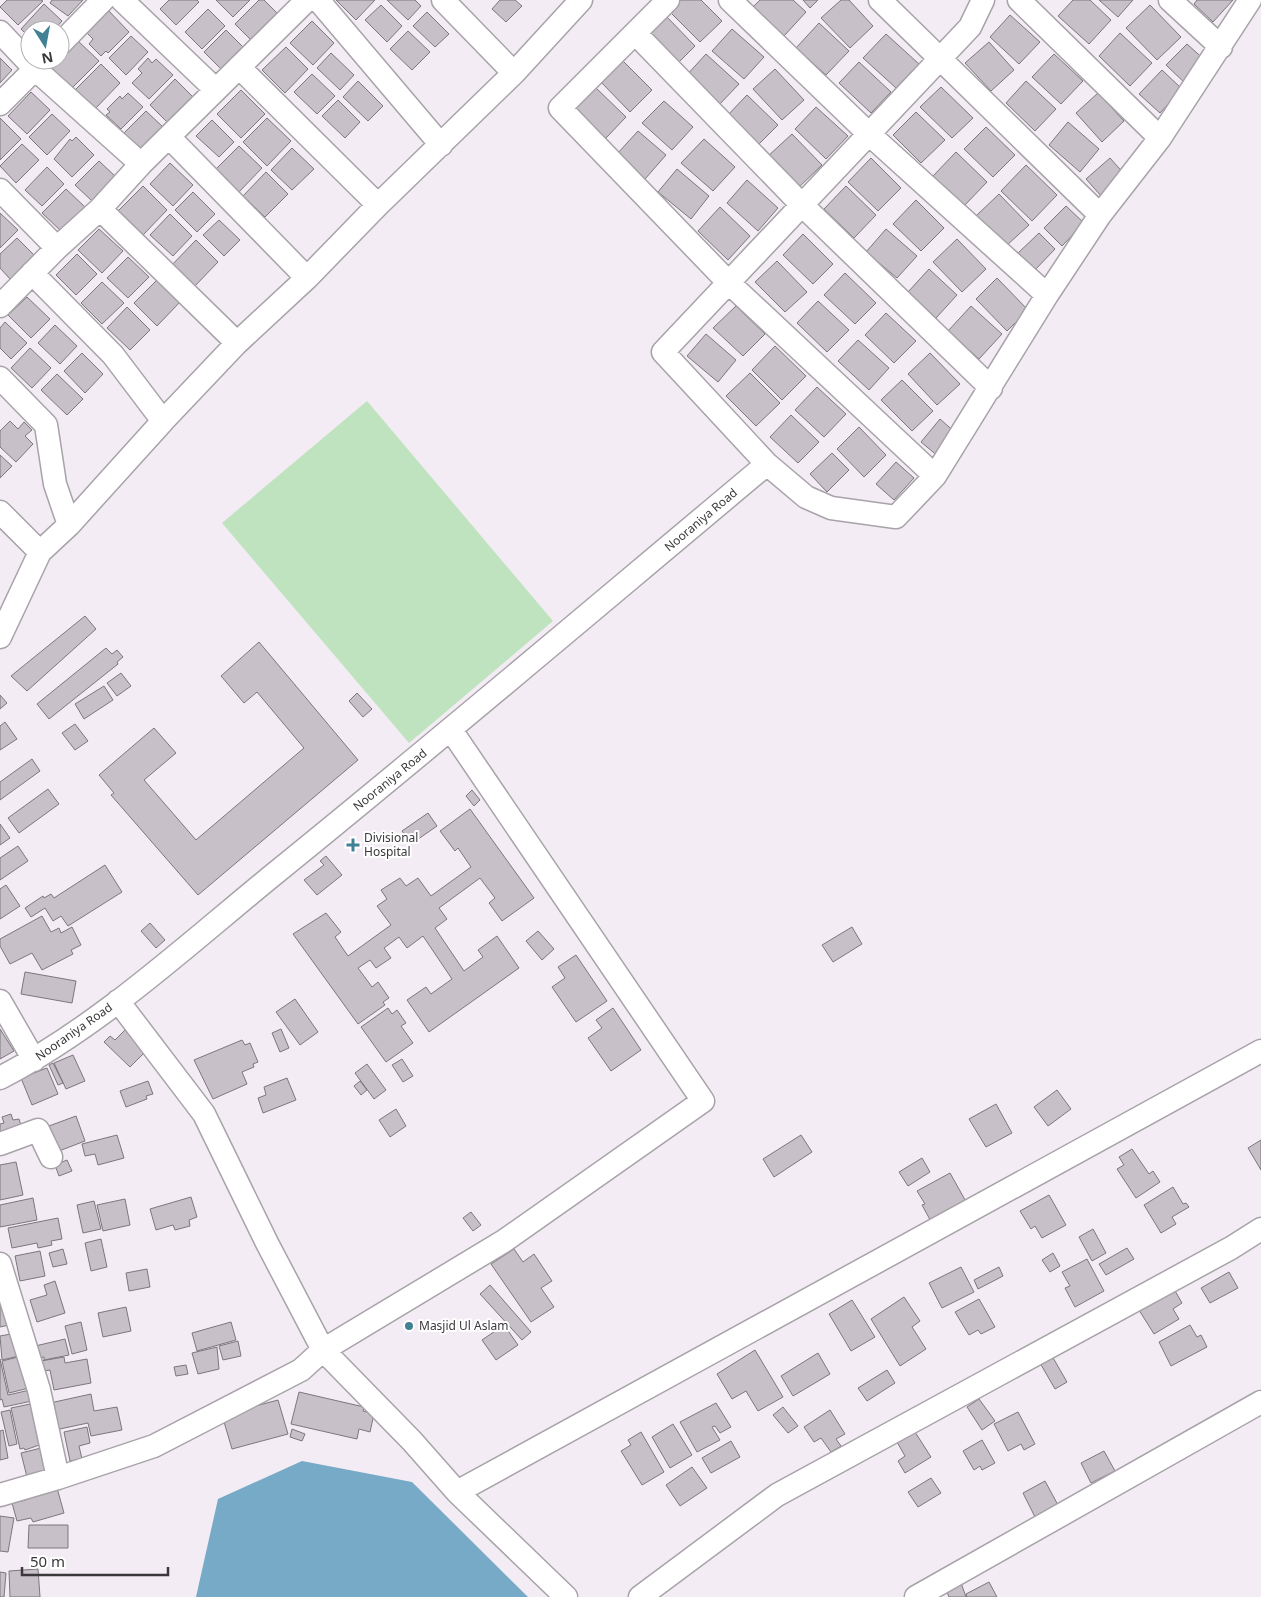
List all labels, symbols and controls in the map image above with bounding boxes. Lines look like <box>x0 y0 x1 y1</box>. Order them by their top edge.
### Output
north arrow <box>20 20 70 70</box>
text: N <box>40 48 55 69</box>
street label: Nooraniya Road <box>661 484 741 555</box>
street label: Nooraniya Road <box>349 745 430 815</box>
place label: Divisional Hospital <box>364 829 418 860</box>
marker: Divisional Hospital <box>346 838 360 852</box>
street label: Nooraniya Road <box>32 999 116 1064</box>
place label: Masjid Ul Aslam <box>419 1317 509 1334</box>
marker: Masjid Ul Aslam <box>403 1320 415 1332</box>
scale bar <box>22 1544 169 1576</box>
text: 50 m <box>30 1551 65 1571</box>

